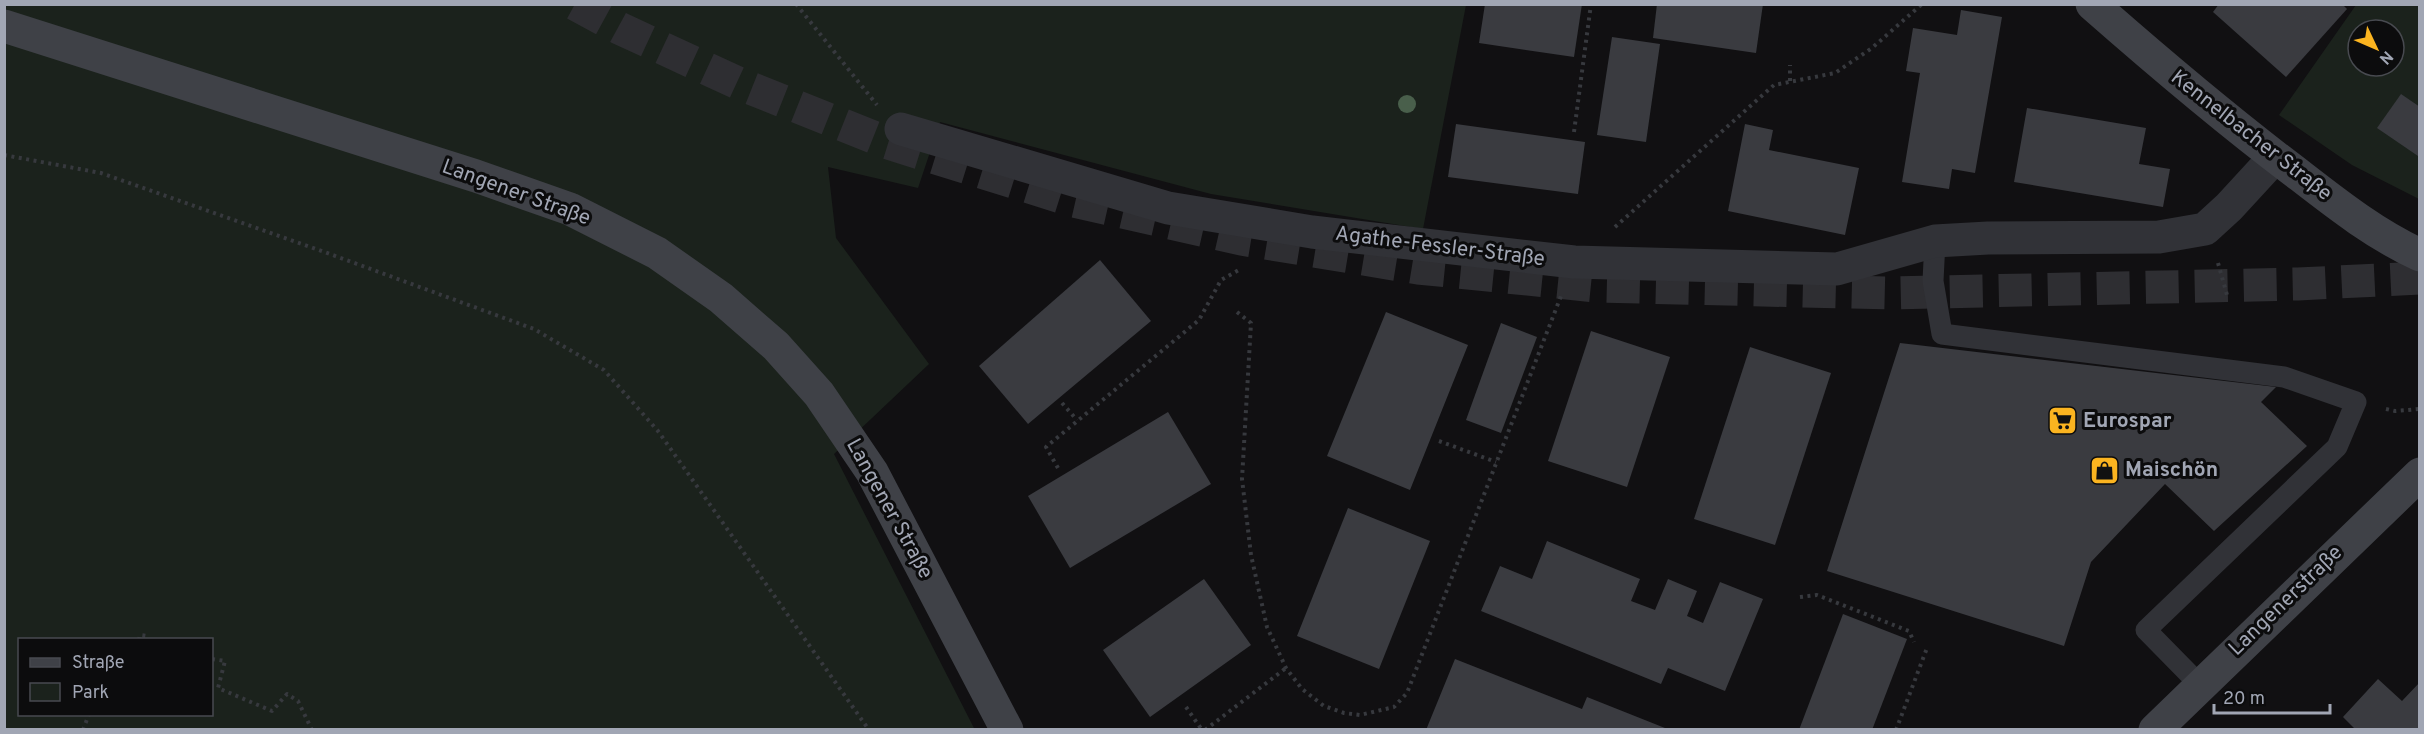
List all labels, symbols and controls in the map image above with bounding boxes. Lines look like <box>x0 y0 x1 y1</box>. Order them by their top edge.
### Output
north arrow <box>2346 18 2406 78</box>
text: N <box>2374 46 2397 68</box>
street label: Kennelbacher Straße <box>2165 64 2337 208</box>
street label: Langener Straße <box>438 154 594 232</box>
street label: Agathe-Fessler-Straße <box>1334 221 1546 273</box>
supermarket icon: Eurospar <box>2046 405 2078 437</box>
place label: Eurospar <box>2083 408 2172 435</box>
street label: Langener Straße <box>839 434 939 584</box>
shop icon: Maischön <box>2088 454 2120 486</box>
place label: Maischön <box>2125 457 2218 484</box>
street label: Langenerstraße <box>2223 540 2349 662</box>
legend <box>18 638 213 716</box>
text: Straße <box>72 652 124 675</box>
scale bar <box>2214 677 2330 715</box>
text: Park <box>72 682 109 705</box>
text: 20 m <box>2223 688 2265 711</box>

